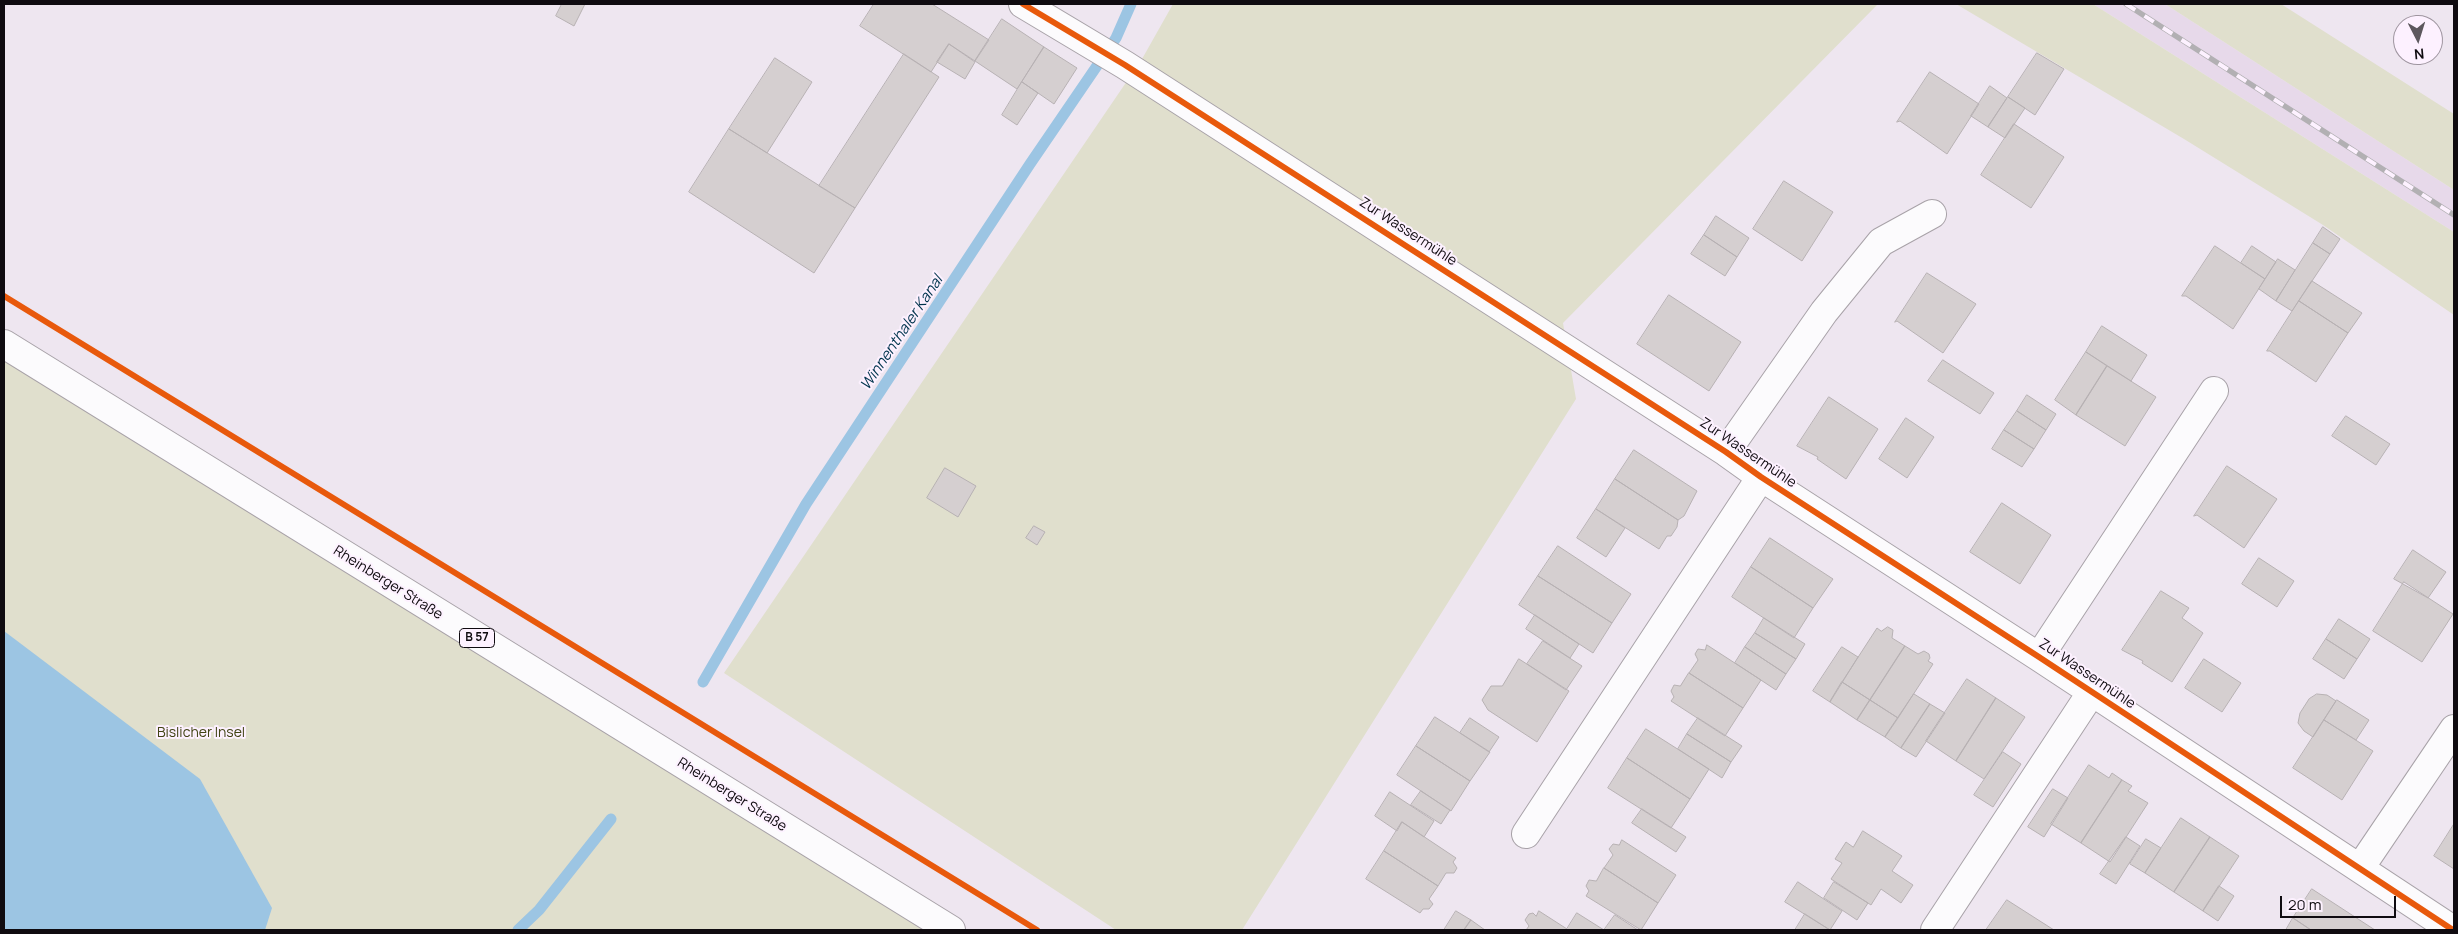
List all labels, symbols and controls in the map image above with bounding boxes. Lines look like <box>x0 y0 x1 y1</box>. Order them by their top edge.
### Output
north arrow <box>2393 15 2443 65</box>
text: N <box>2413 45 2425 64</box>
street label: Zur Wassermühle <box>1356 194 1460 270</box>
water label: Winnenthaler Kanal <box>857 272 947 394</box>
street label: Zur Wassermühle <box>1697 414 1799 492</box>
street label: Rheinberger Straße <box>330 543 446 623</box>
road number: B 57 <box>460 628 494 648</box>
street label: Zur Wassermühle <box>2036 635 2138 713</box>
park label: Bislicher Insel <box>157 725 245 741</box>
street label: Rheinberger Straße <box>674 755 790 835</box>
scale bar <box>2283 886 2399 918</box>
text: 20 m <box>2288 894 2321 915</box>

